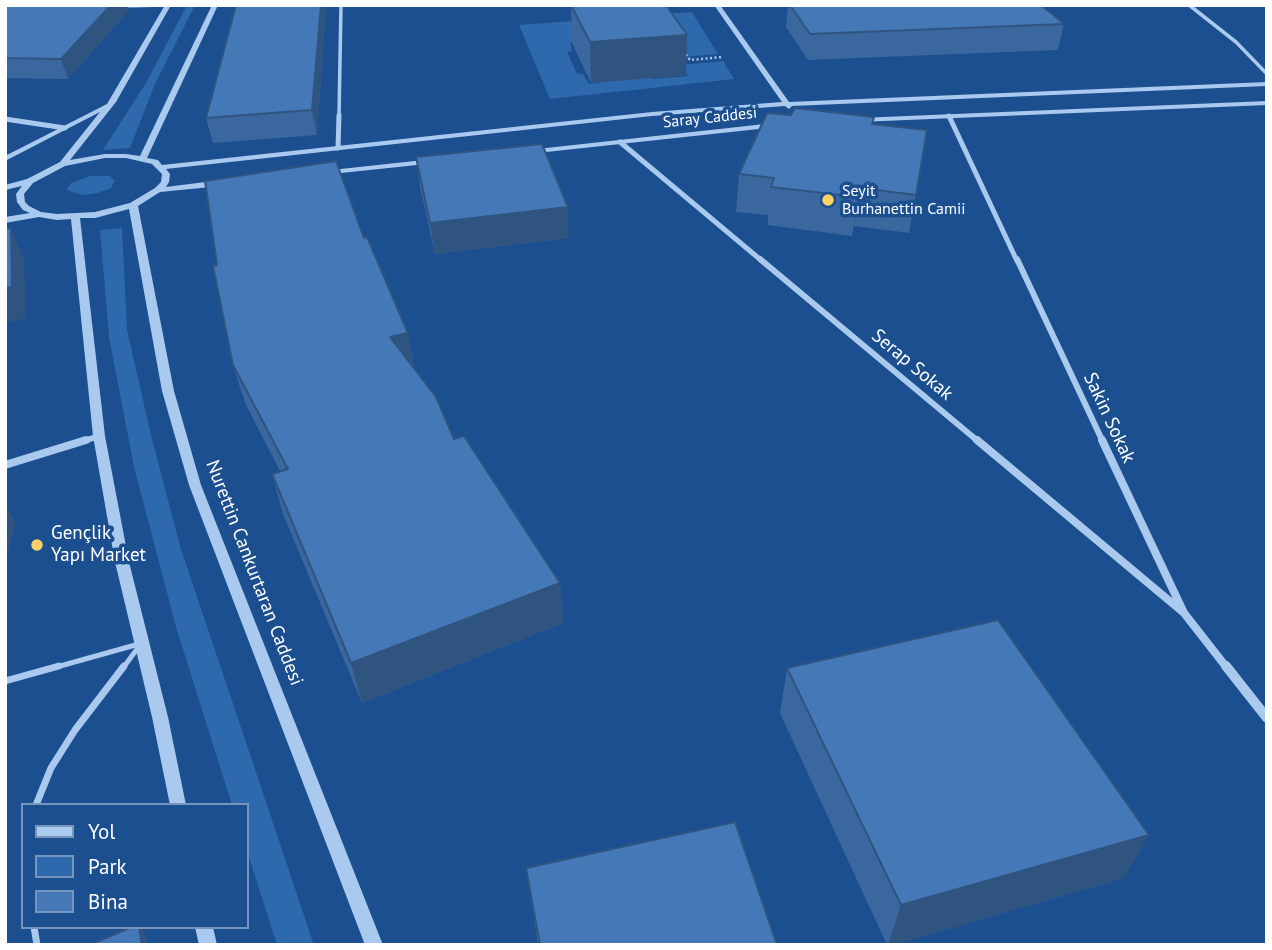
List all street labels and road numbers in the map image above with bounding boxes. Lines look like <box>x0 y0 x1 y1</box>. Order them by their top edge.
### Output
street label: Saray Caddesi <box>662 104 758 132</box>
street label: Serap Sokak <box>867 324 957 406</box>
street label: Sakin Sokak <box>1078 369 1140 467</box>
street label: Nurettin Cankurtaran Caddesi <box>200 457 308 689</box>

